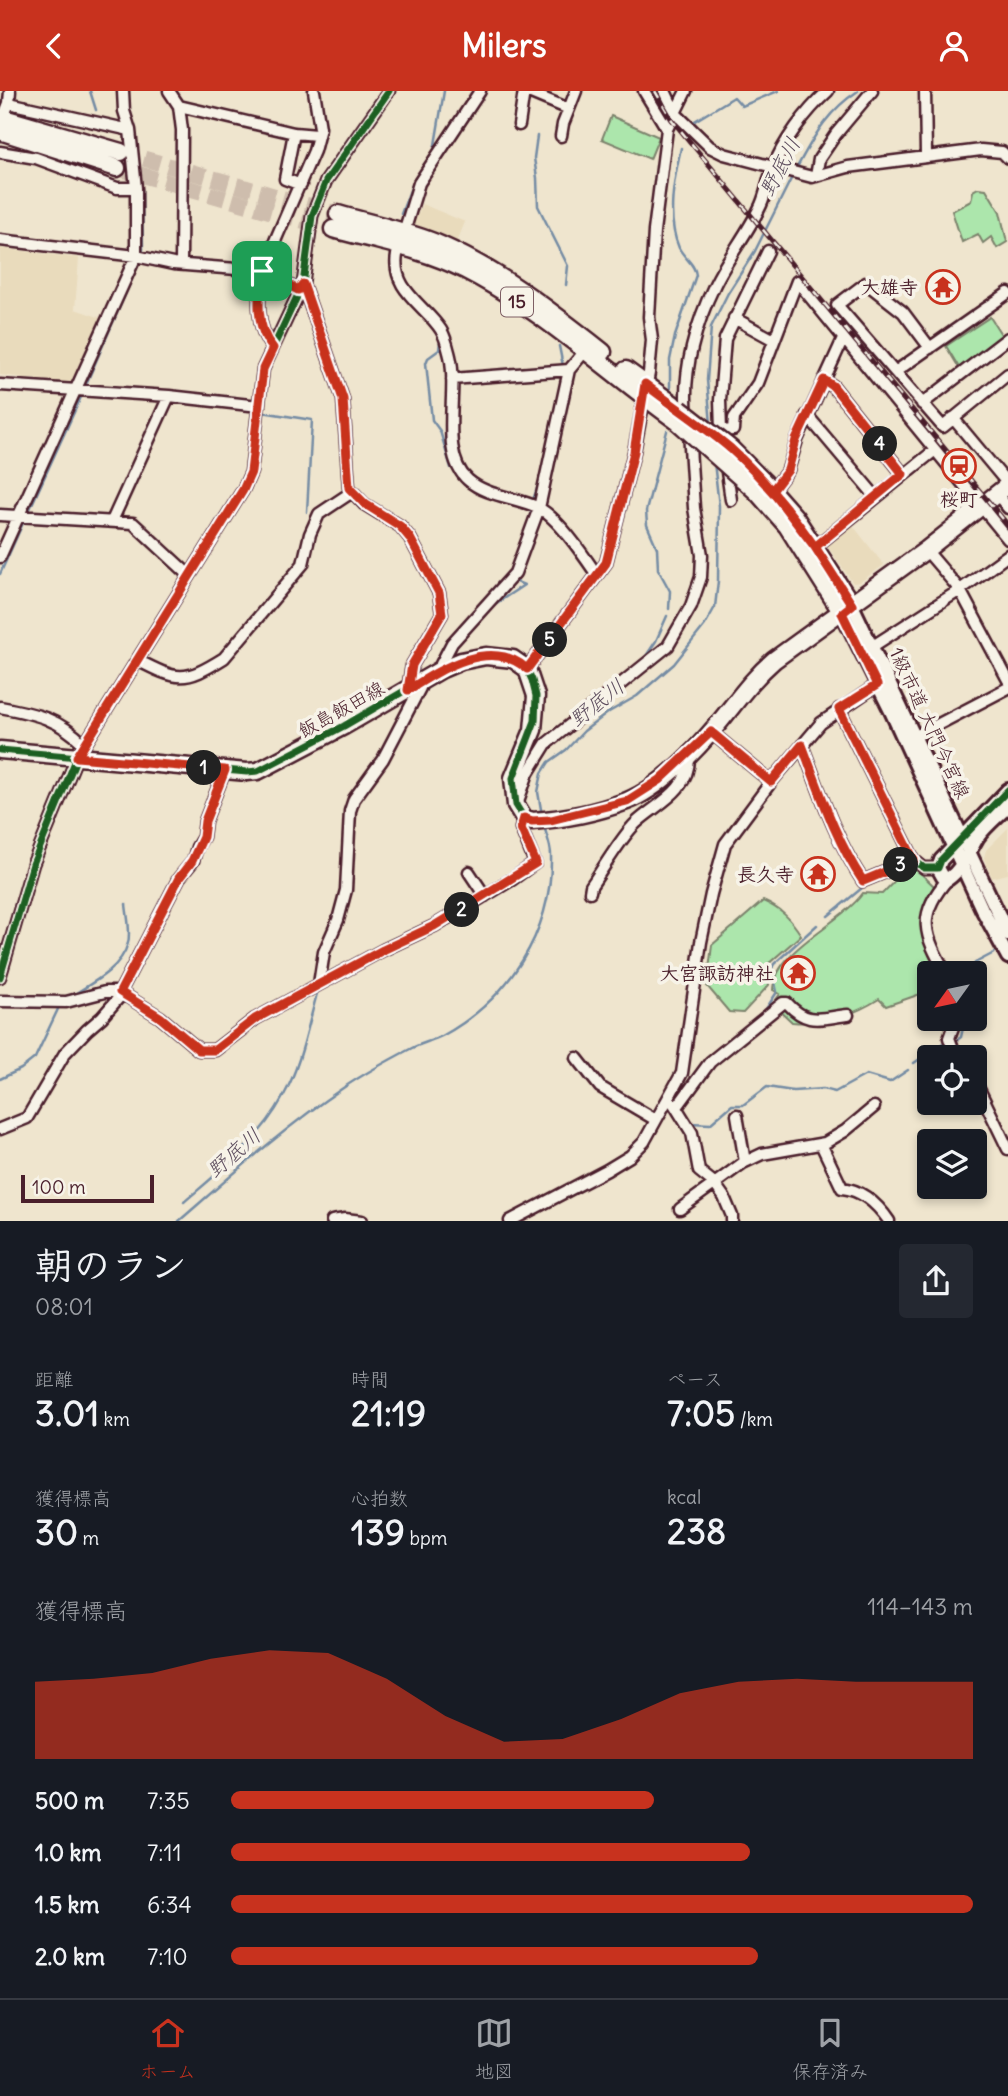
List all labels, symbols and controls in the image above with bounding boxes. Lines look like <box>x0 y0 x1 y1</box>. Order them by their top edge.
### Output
text: Milers <box>461 25 547 66</box>
icon: back <box>35 27 73 65</box>
icon: person <box>935 27 973 65</box>
water label: 野底川 <box>753 133 806 201</box>
pin <box>232 241 292 301</box>
icon: arrive <box>243 252 281 290</box>
temple icon: 大雄寺 <box>924 268 962 306</box>
place label: 大雄寺 <box>861 275 918 299</box>
road number: 15 <box>501 287 533 317</box>
pin: 4 <box>862 427 898 461</box>
text: 4 <box>874 431 885 455</box>
station icon: 桜町 <box>940 447 978 485</box>
place label: 桜町 <box>940 487 978 511</box>
pin: 5 <box>532 623 568 657</box>
text: 5 <box>544 627 555 651</box>
street label: 1級市道 大門今宮線 <box>884 644 976 802</box>
water label: 野底川 <box>564 673 630 733</box>
street label: 飯島飯田線 <box>294 675 388 743</box>
pin: 1 <box>186 751 222 785</box>
text: 1 <box>200 755 207 779</box>
pin: 3 <box>884 847 918 883</box>
text: 3 <box>895 852 906 876</box>
temple icon: 長久寺 <box>799 855 837 893</box>
place label: 長久寺 <box>737 862 794 886</box>
pin: 2 <box>444 893 480 927</box>
text: 2 <box>456 897 467 921</box>
temple icon: 大宮諏訪神社 <box>779 954 817 992</box>
place label: 大宮諏訪神社 <box>660 961 774 985</box>
north arrow <box>917 961 987 1031</box>
map controls <box>917 961 987 1199</box>
button: locate <box>917 1045 987 1115</box>
water label: 野底川 <box>201 1122 266 1183</box>
button: layers <box>917 1129 987 1199</box>
scale bar <box>21 1172 154 1204</box>
text: 100 m <box>32 1175 86 1199</box>
text: 朝のラン <box>35 1242 187 1289</box>
button: share <box>899 1244 973 1318</box>
text: 08:01 <box>35 1292 93 1321</box>
text: 距離 <box>35 1367 73 1391</box>
text: 時間 <box>351 1367 389 1391</box>
text: ペース <box>667 1367 723 1391</box>
text: 3.01 <box>35 1391 99 1435</box>
text: 21:19 <box>351 1391 426 1435</box>
text: 7:05 <box>667 1391 735 1435</box>
text: km <box>99 1407 130 1431</box>
text: /km <box>735 1407 773 1431</box>
text: kcal <box>667 1485 701 1509</box>
text: 獲得標高 <box>35 1486 111 1510</box>
text: 心拍数 <box>351 1486 408 1510</box>
text: 238 <box>667 1509 726 1553</box>
text: 30 <box>35 1510 78 1554</box>
text: 139 <box>351 1510 405 1554</box>
text: m <box>78 1526 99 1550</box>
text: bpm <box>405 1526 447 1550</box>
text: 114–143 m <box>867 1592 973 1621</box>
text: 獲得標高 <box>35 1596 127 1625</box>
text: 500 m <box>35 1786 104 1815</box>
text: 7:35 <box>147 1786 190 1815</box>
text: 1.0 km <box>35 1838 101 1867</box>
text: 7:11 <box>147 1838 182 1867</box>
text: 1.5 km <box>35 1890 100 1919</box>
text: 6:34 <box>147 1890 192 1919</box>
text: 2.0 km <box>35 1942 105 1971</box>
text: 7:10 <box>147 1942 188 1971</box>
tab: ホーム <box>140 2014 196 2083</box>
tab: 地図 <box>475 2014 513 2083</box>
tab: 保存済み <box>792 2014 868 2083</box>

